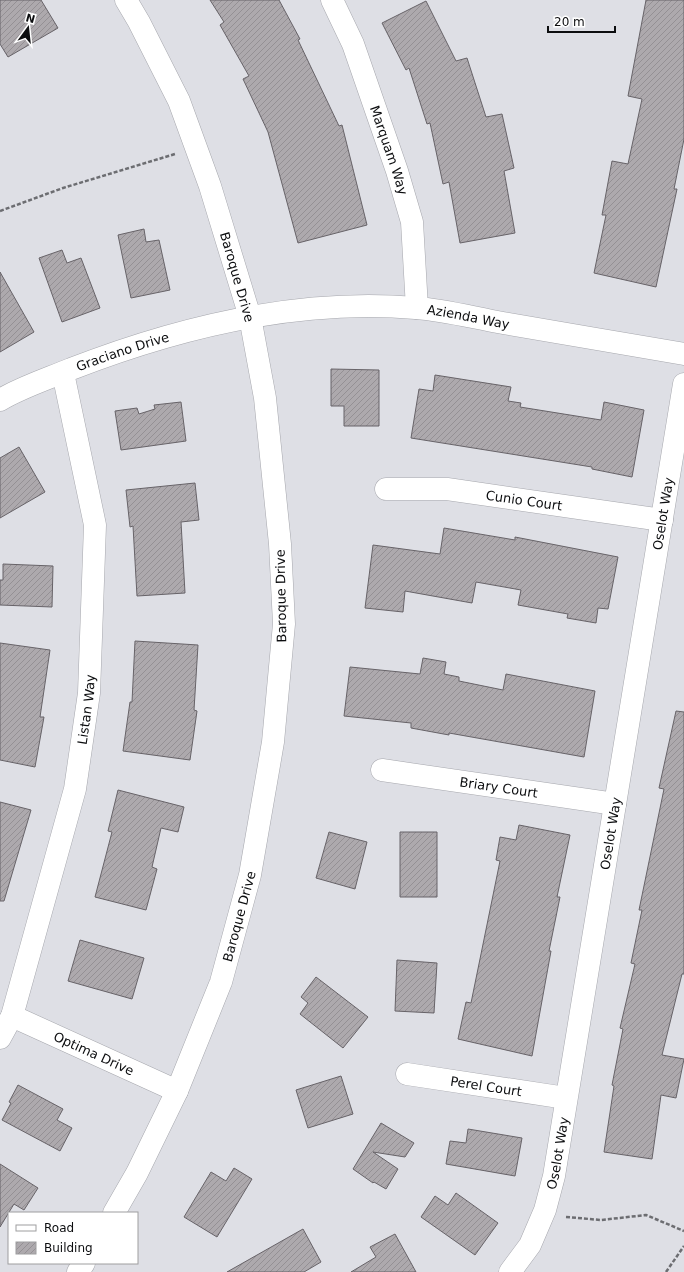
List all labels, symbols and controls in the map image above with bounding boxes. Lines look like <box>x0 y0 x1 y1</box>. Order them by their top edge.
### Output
north arrow <box>8 8 48 48</box>
scale bar <box>548 8 615 34</box>
text: N <box>24 11 37 26</box>
text: 20 m <box>554 15 585 29</box>
street label: Marquam Way <box>367 104 411 197</box>
street label: Baroque Drive <box>217 230 257 324</box>
street label: Azienda Way <box>426 302 511 332</box>
street label: Graciano Drive <box>74 329 171 374</box>
street label: Oselot Way <box>649 476 676 551</box>
street label: Cunio Court <box>485 487 563 513</box>
street label: Baroque Drive <box>273 549 289 643</box>
street label: Listan Way <box>74 674 97 746</box>
street label: Briary Court <box>459 774 539 800</box>
street label: Oselot Way <box>597 796 624 871</box>
street label: Baroque Drive <box>219 869 258 963</box>
street label: Optima Drive <box>51 1028 137 1078</box>
street label: Perel Court <box>449 1073 523 1099</box>
street label: Oselot Way <box>543 1115 571 1191</box>
legend <box>8 1212 138 1264</box>
text: Road <box>44 1221 74 1235</box>
text: Building <box>44 1241 93 1255</box>

